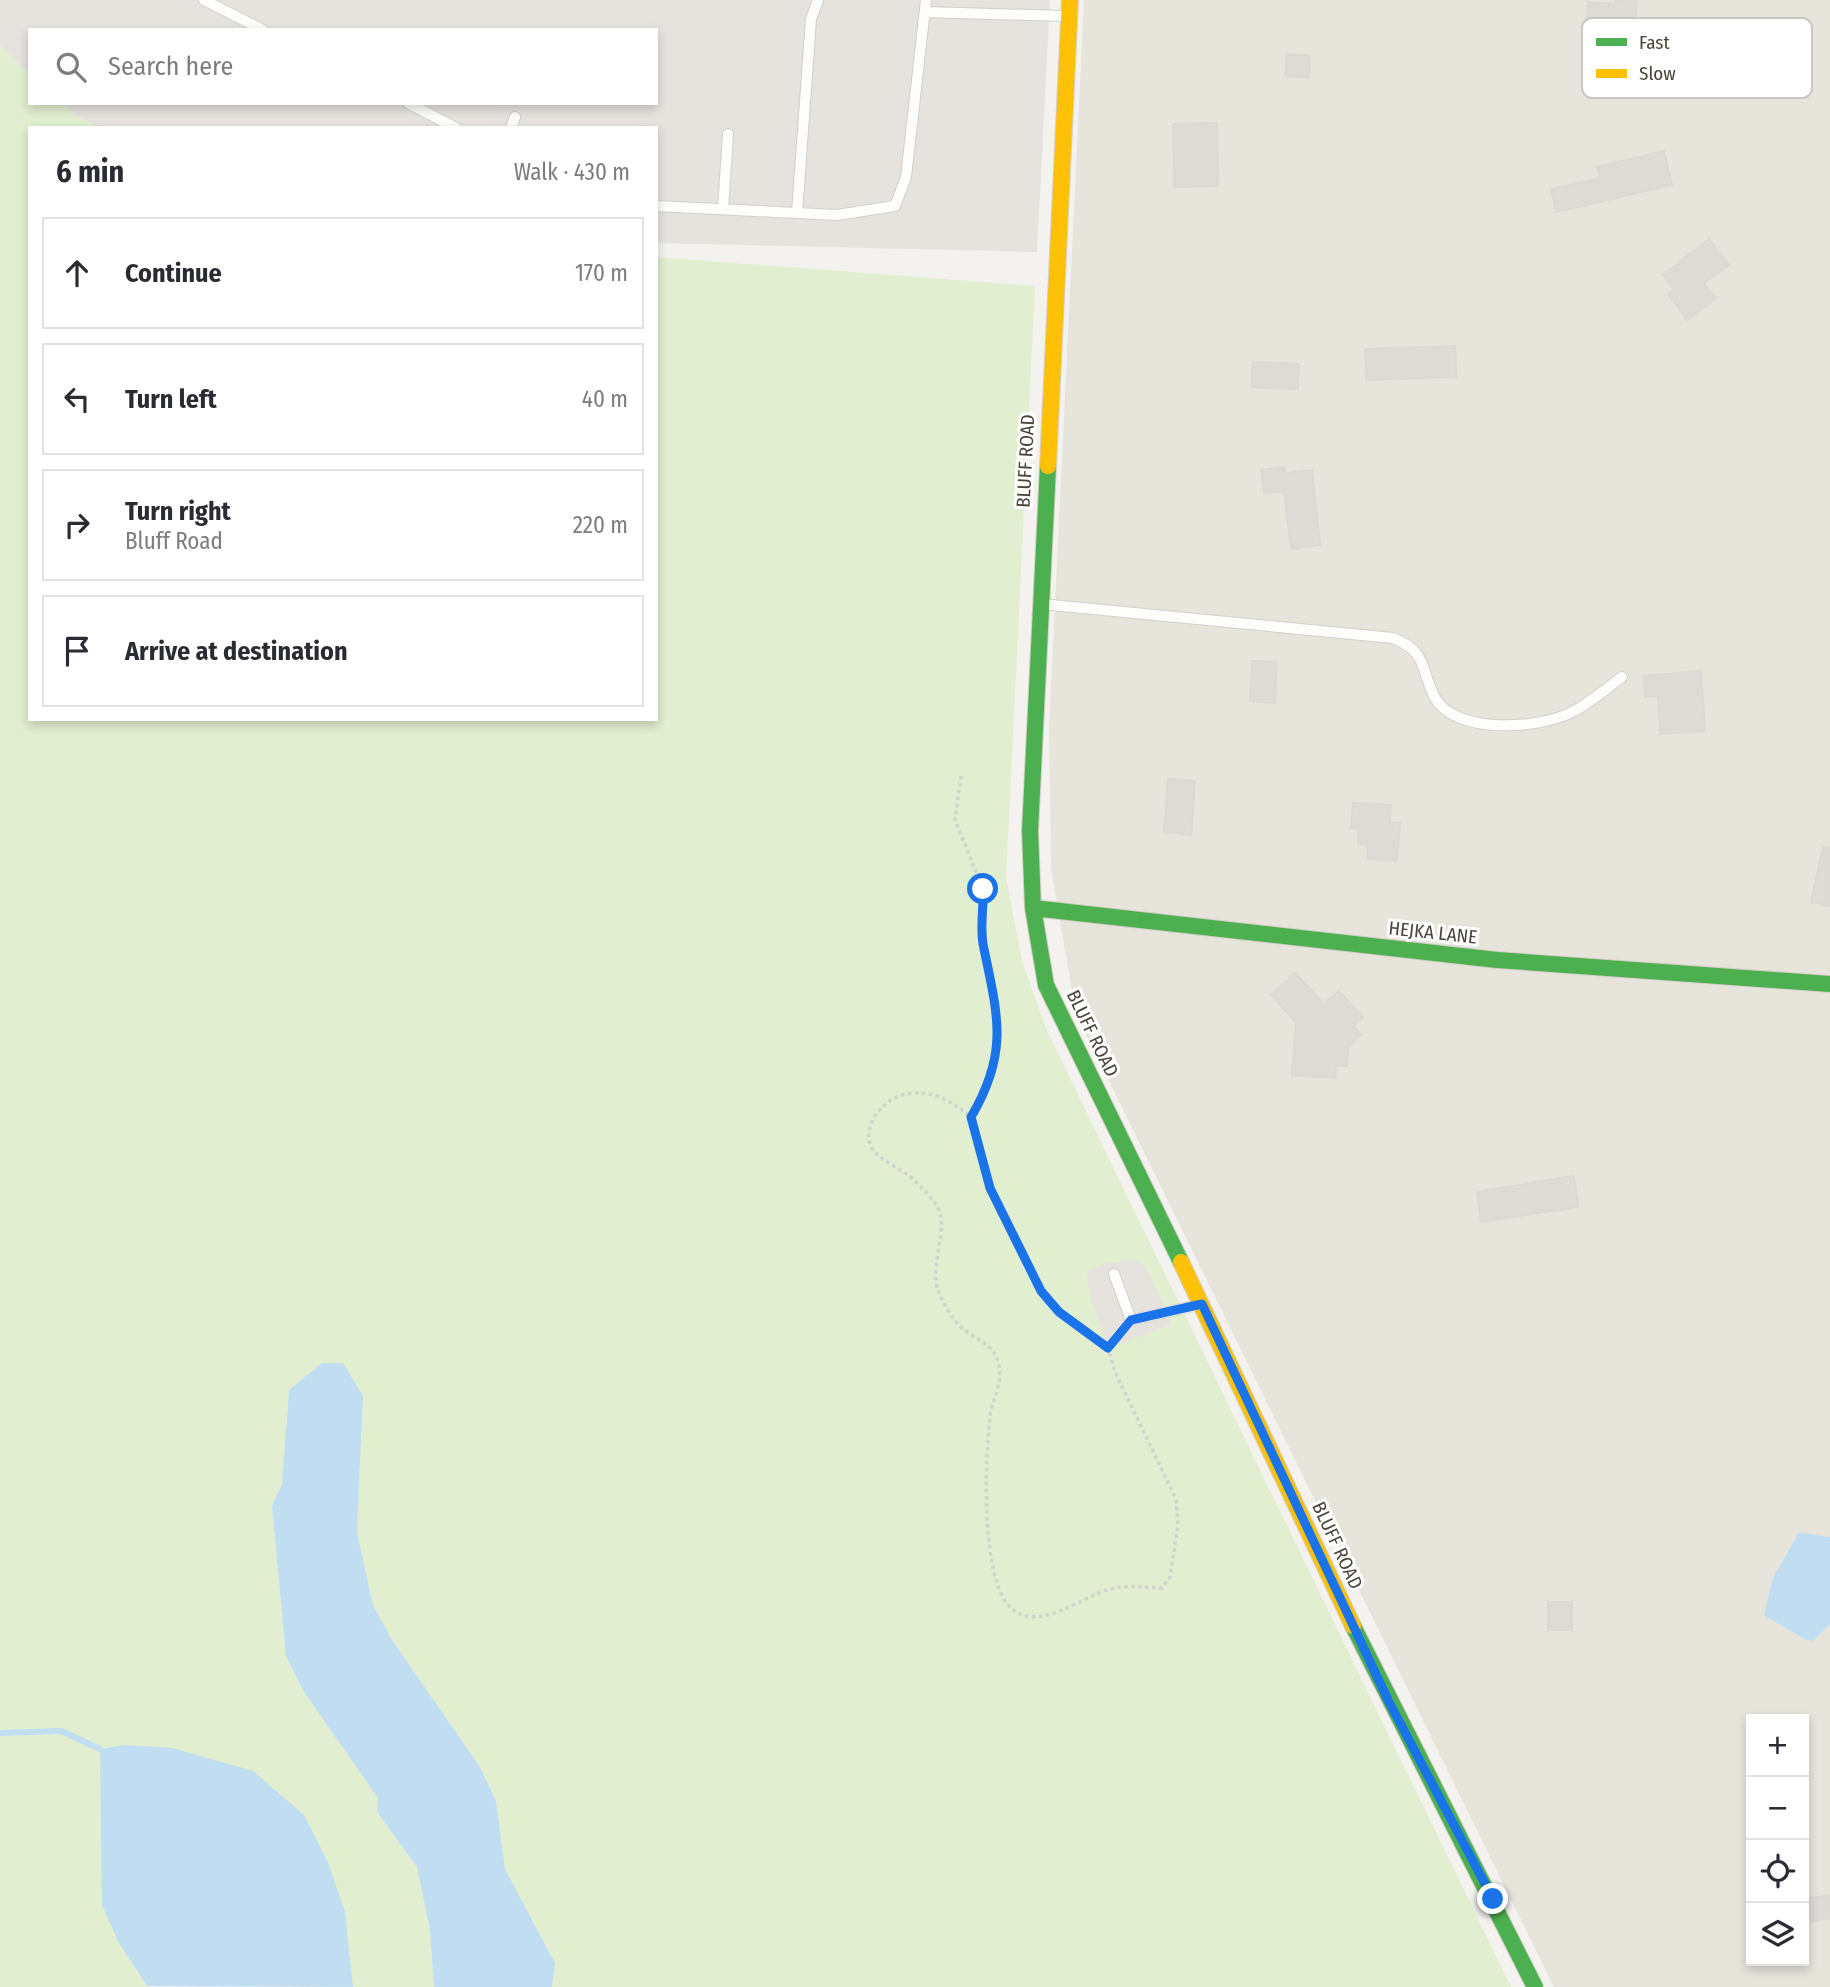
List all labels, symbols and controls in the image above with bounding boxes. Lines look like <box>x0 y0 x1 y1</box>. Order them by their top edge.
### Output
legend <box>1582 18 1812 98</box>
search box <box>28 28 658 105</box>
text: Fast <box>1639 31 1670 54</box>
icon: search <box>52 48 90 86</box>
text: Search here <box>108 51 233 82</box>
text: Slow <box>1639 62 1676 85</box>
text: 6 min <box>56 154 124 190</box>
text: Walk · 430 m <box>514 158 630 186</box>
icon: ahead <box>58 254 96 292</box>
text: Continue <box>125 258 222 289</box>
text: 170 m <box>575 259 628 287</box>
icon: left <box>58 380 96 418</box>
text: Turn left <box>125 384 217 415</box>
text: 40 m <box>582 385 628 413</box>
street label: BLUFF ROAD <box>1012 414 1039 508</box>
text: Turn right <box>125 496 231 527</box>
icon: right <box>58 506 96 544</box>
text: 220 m <box>573 511 628 539</box>
text: Bluff Road <box>125 527 223 555</box>
icon: arrive <box>58 632 96 670</box>
text: Arrive at destination <box>125 636 348 667</box>
route start <box>967 873 998 904</box>
street label: HEJKA LANE <box>1388 916 1478 949</box>
street label: BLUFF ROAD <box>1062 986 1123 1080</box>
street label: BLUFF ROAD <box>1307 1498 1368 1593</box>
map controls <box>1746 1714 1809 1966</box>
button: + <box>1746 1714 1809 1777</box>
button: − <box>1746 1777 1809 1840</box>
button: locate <box>1746 1840 1809 1903</box>
route end <box>1477 1883 1508 1914</box>
button: layers <box>1746 1903 1809 1966</box>

